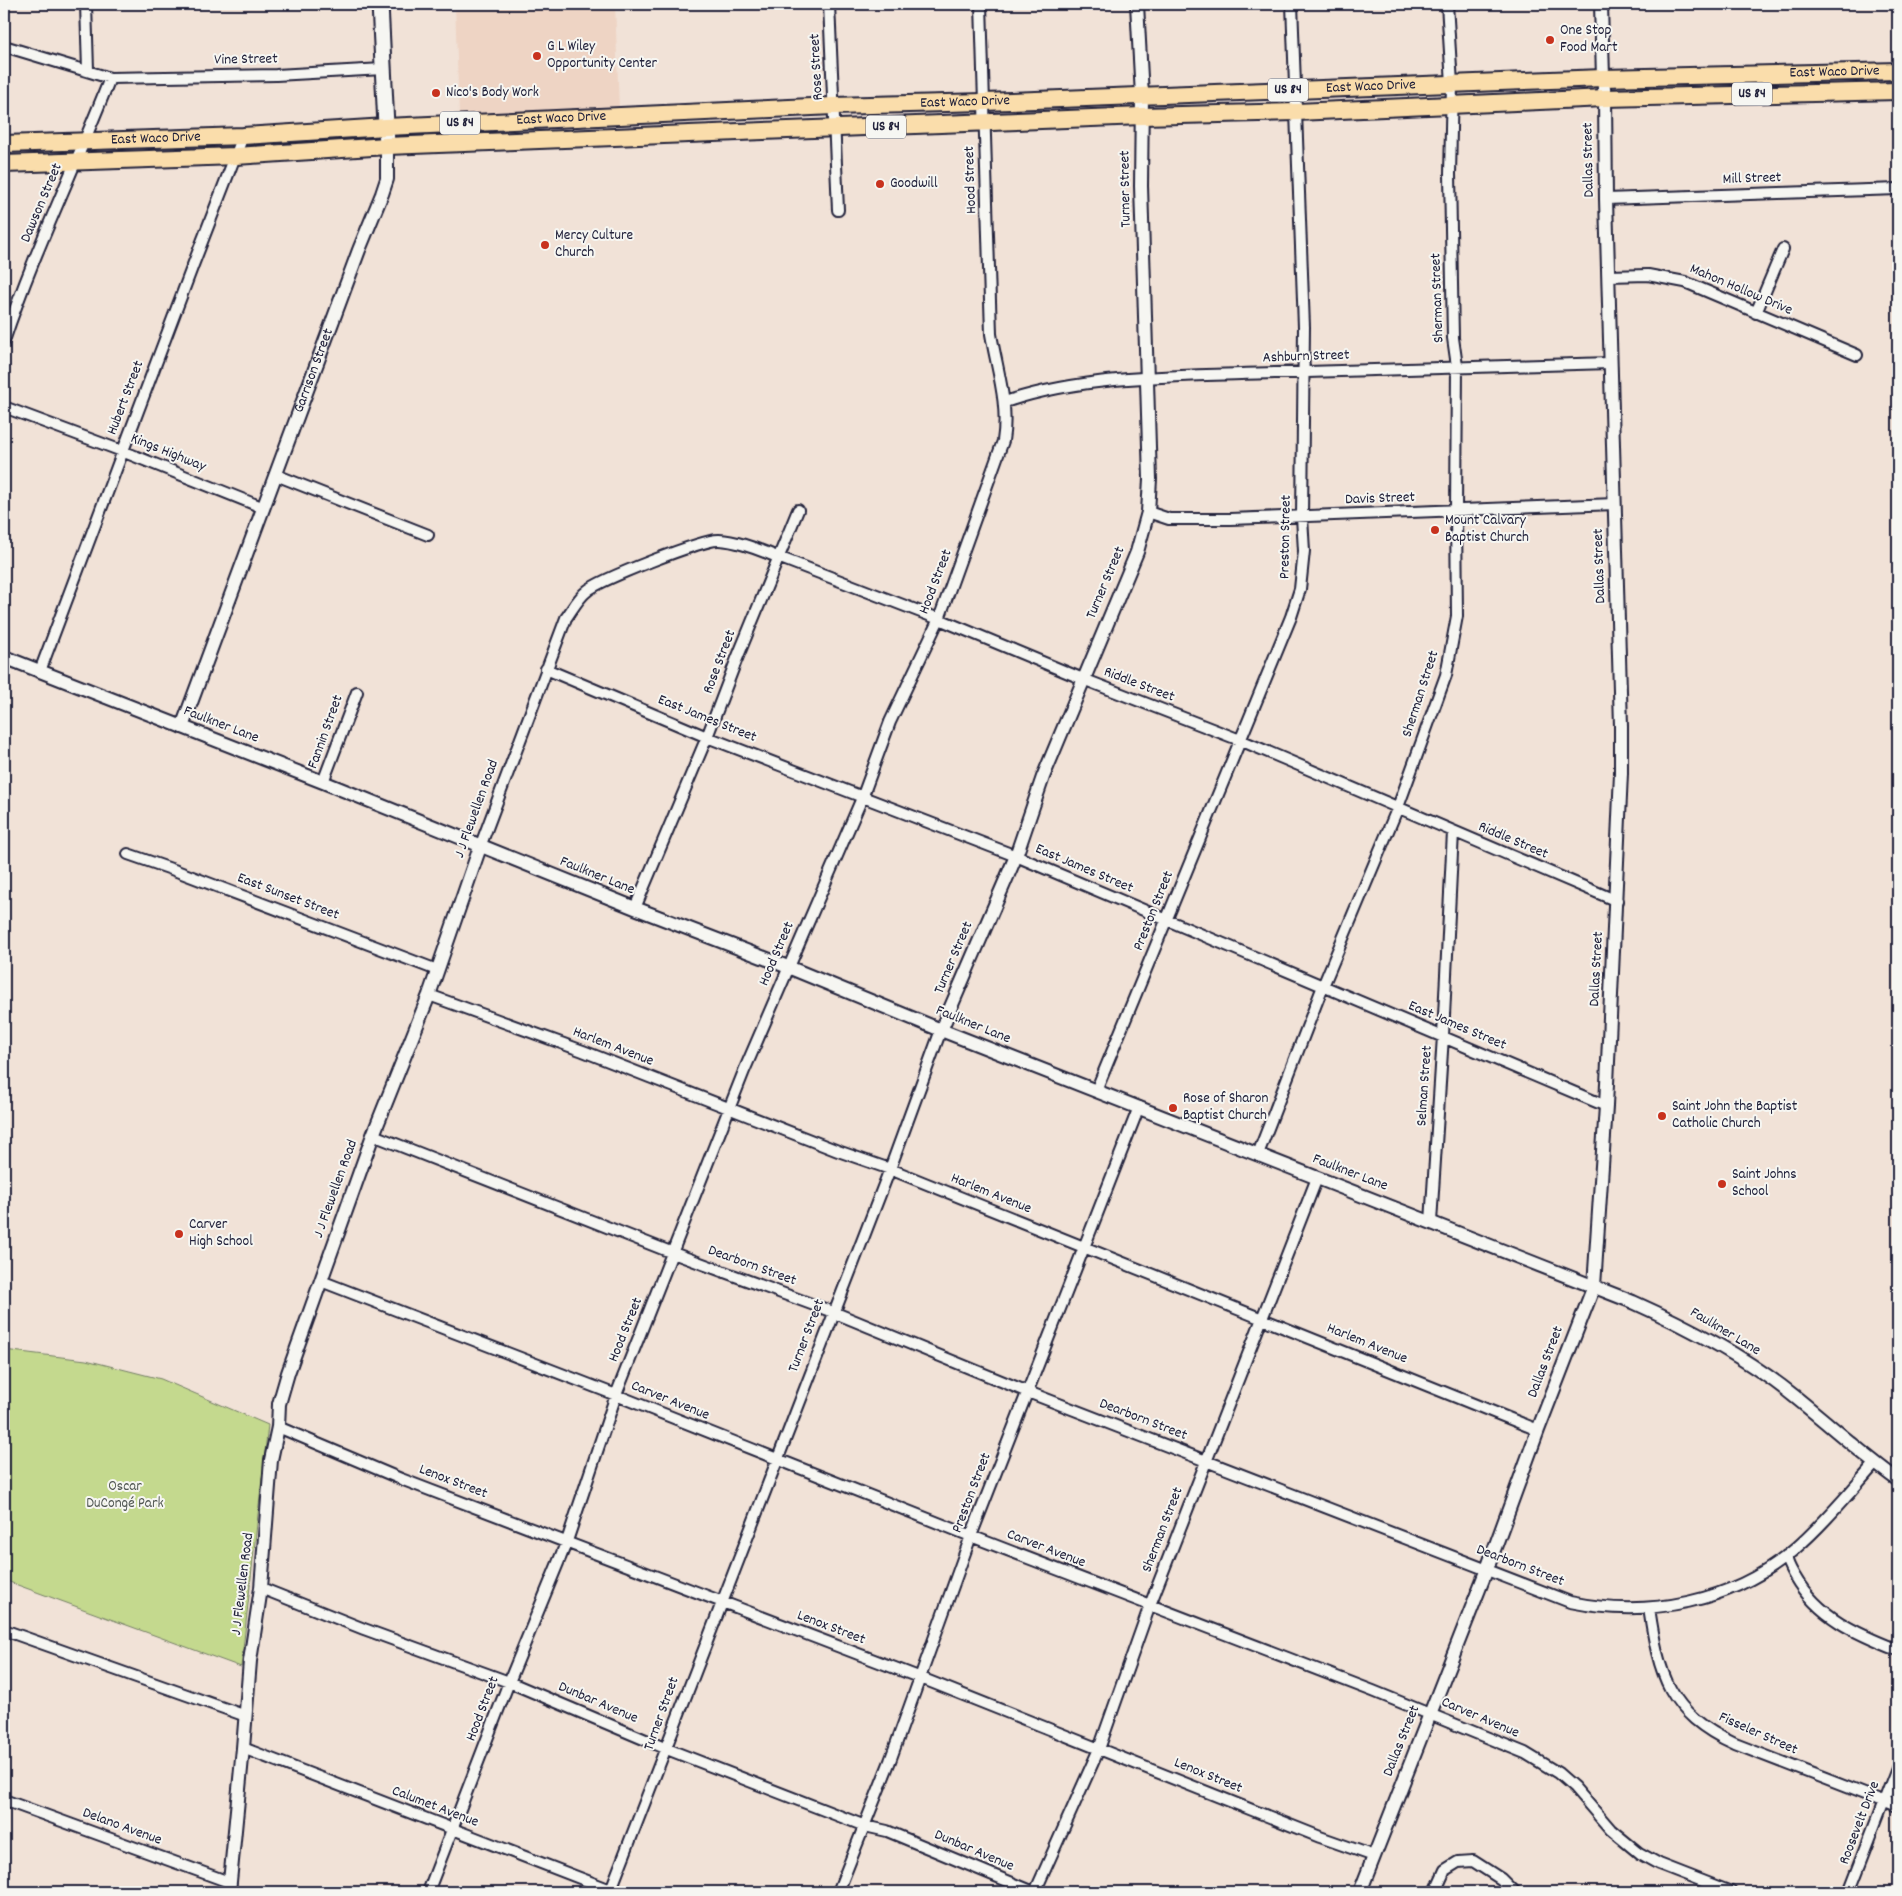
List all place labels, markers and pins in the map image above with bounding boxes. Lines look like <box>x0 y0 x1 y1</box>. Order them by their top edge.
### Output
place label: One Stop Food Mart <box>1560 20 1618 59</box>
marker: One Stop Food Mart <box>1544 34 1556 46</box>
place label: G L Wiley Opportunity Center <box>547 36 657 75</box>
marker: G L Wiley Opportunity Center <box>531 50 543 62</box>
place label: Nico's Body Work <box>446 82 539 104</box>
marker: Nico's Body Work <box>430 87 442 99</box>
place label: Goodwill <box>890 173 938 195</box>
marker: Goodwill <box>874 178 886 190</box>
place label: Mercy Culture Church <box>555 225 634 264</box>
marker: Mercy Culture Church <box>539 239 551 251</box>
place label: Mount Calvary Baptist Church <box>1445 510 1529 549</box>
marker: Mount Calvary Baptist Church <box>1429 524 1441 536</box>
place label: Rose of Sharon Baptist Church <box>1183 1088 1268 1127</box>
place label: Saint John the Baptist Catholic Church <box>1672 1096 1798 1135</box>
marker: Rose of Sharon Baptist Church <box>1167 1102 1179 1114</box>
marker: Saint John the Baptist Catholic Church <box>1656 1110 1668 1122</box>
place label: Saint Johns School <box>1732 1164 1797 1203</box>
marker: Saint Johns School <box>1716 1178 1728 1190</box>
place label: Carver High School <box>189 1214 253 1253</box>
marker: Carver High School <box>173 1228 185 1240</box>

